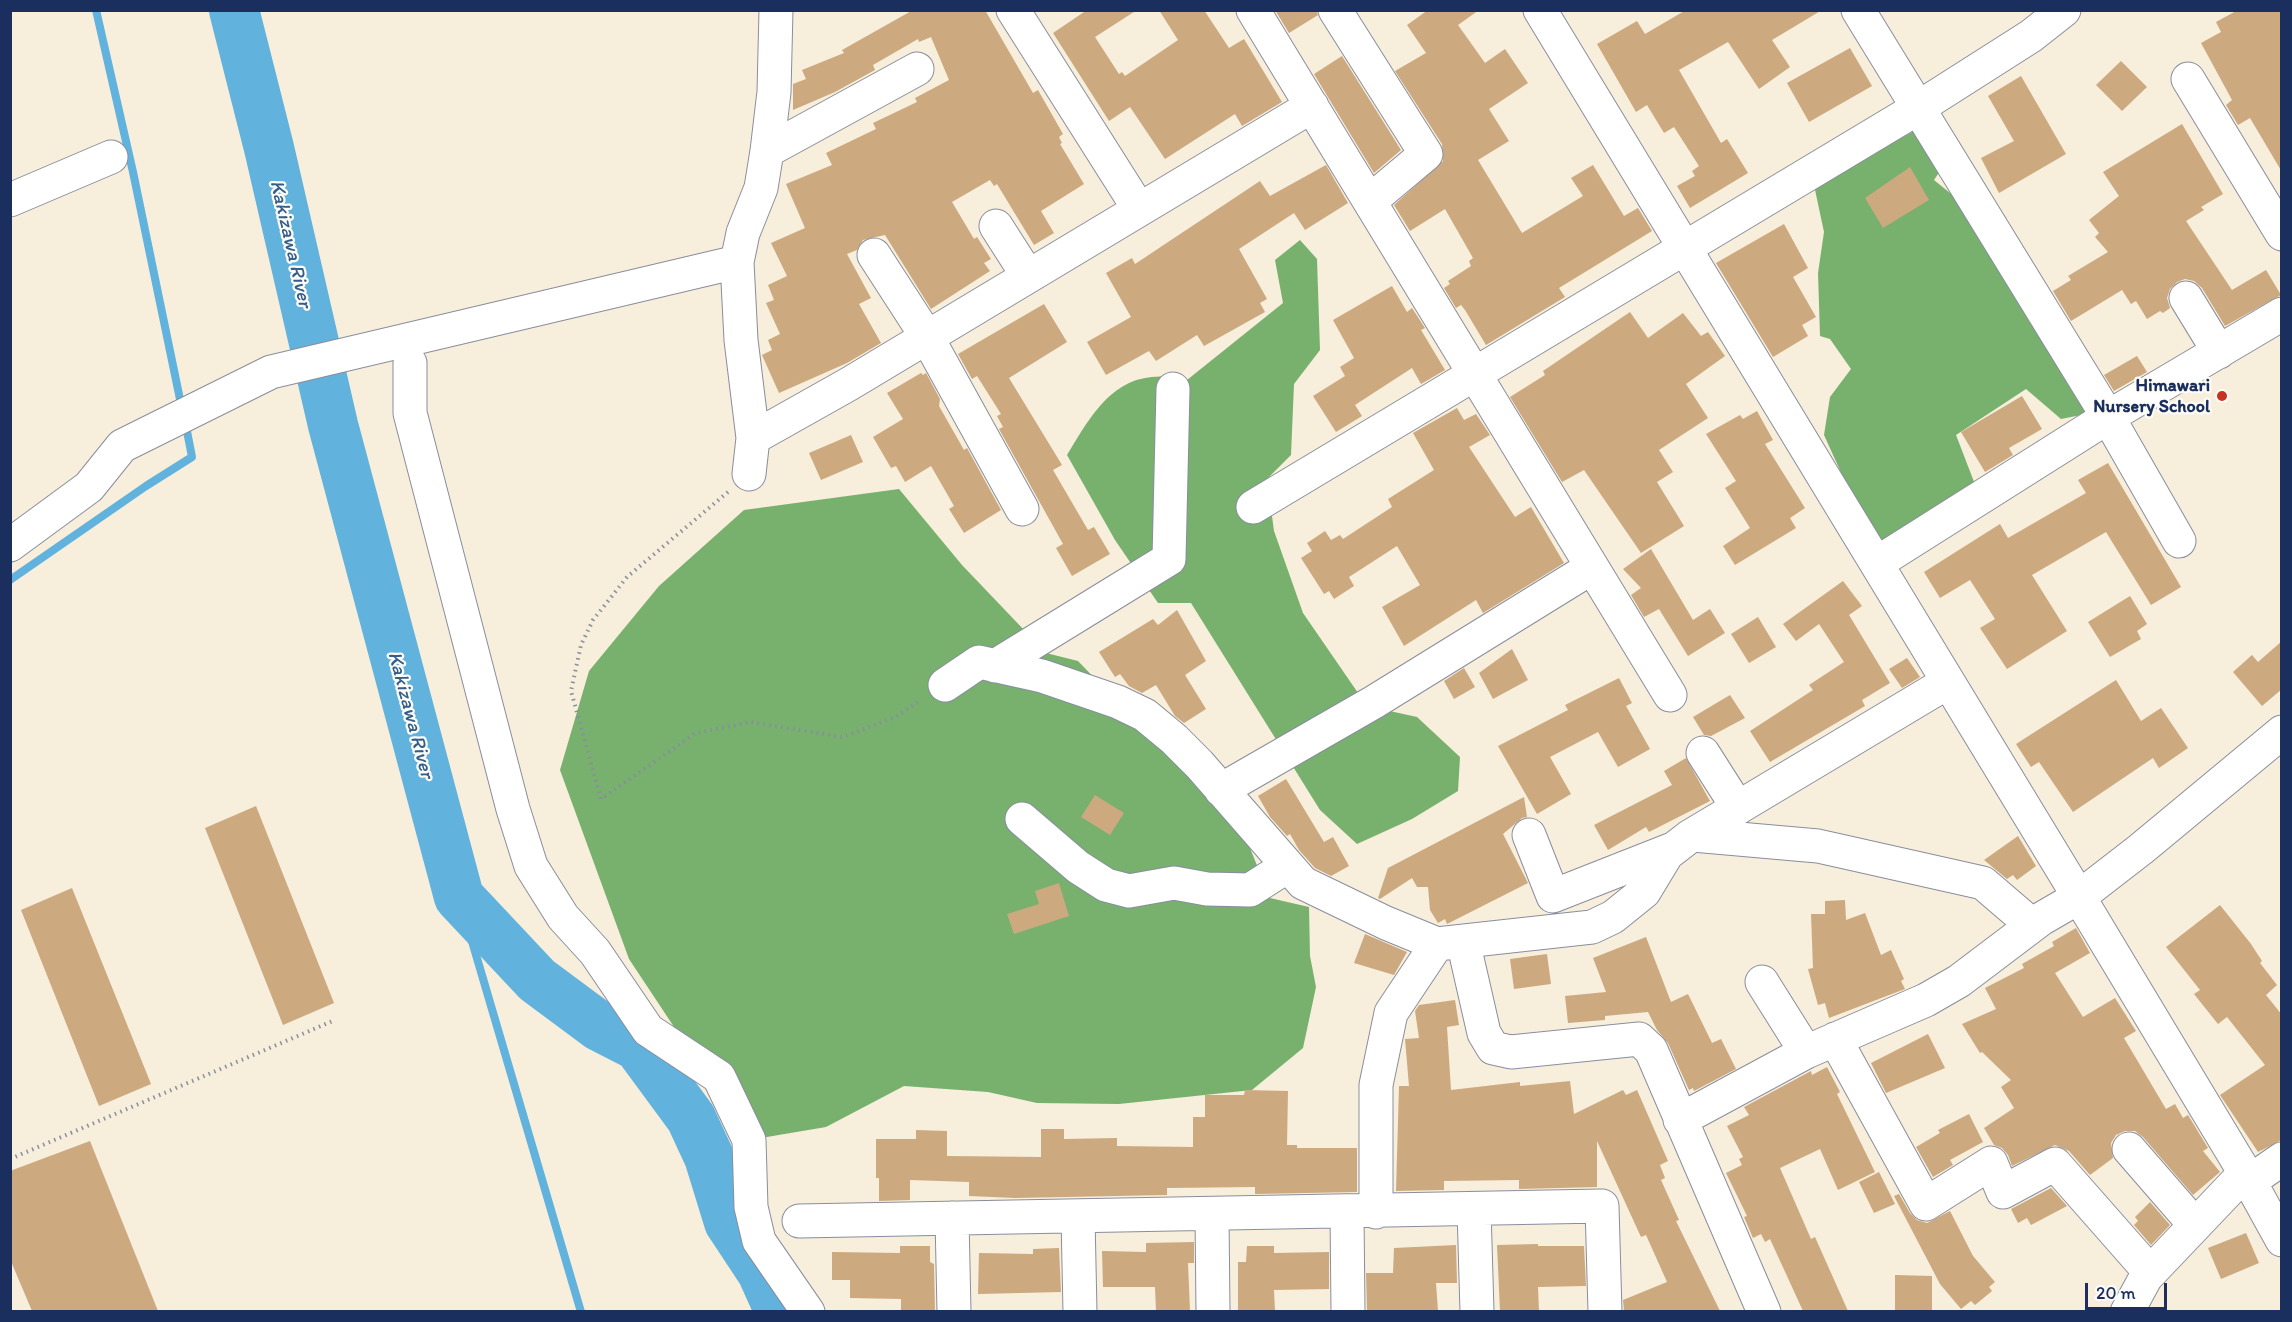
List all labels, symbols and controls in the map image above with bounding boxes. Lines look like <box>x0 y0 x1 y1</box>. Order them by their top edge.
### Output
water label: Kakizawa River <box>264 178 316 310</box>
place label: Himawari Nursery School <box>2093 375 2210 418</box>
marker: Himawari Nursery School <box>2215 389 2229 403</box>
water label: Kakizawa River <box>382 649 438 781</box>
scale bar <box>2088 1271 2170 1309</box>
text: 20 m <box>2096 1282 2136 1304</box>

